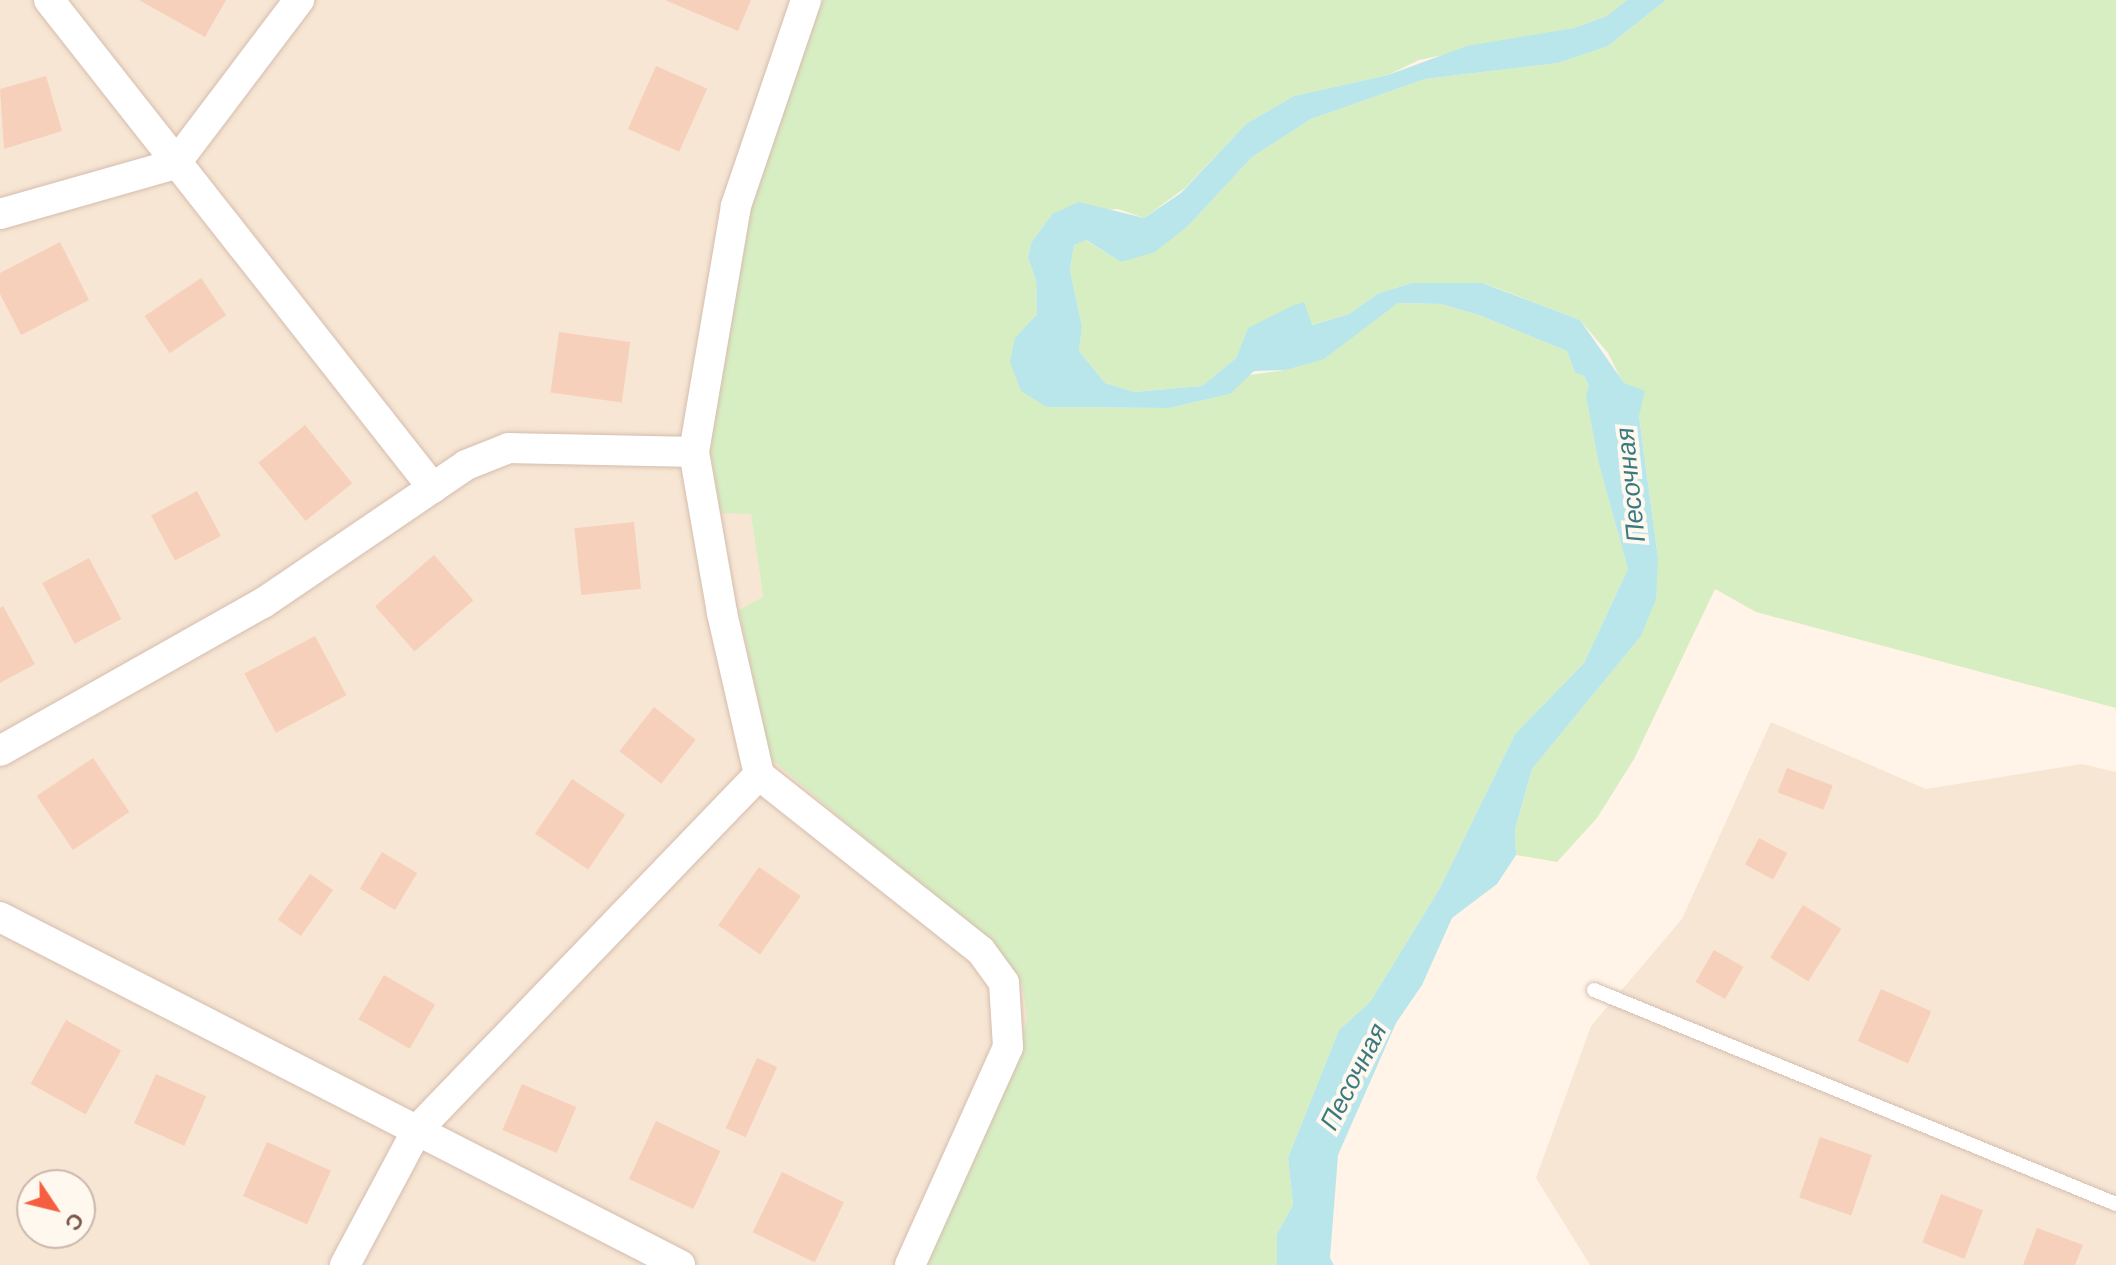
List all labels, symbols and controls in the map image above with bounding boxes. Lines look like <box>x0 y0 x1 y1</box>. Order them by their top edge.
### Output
water label: Песочная <box>1609 426 1653 544</box>
water label: Песочная <box>1314 1019 1394 1135</box>
north arrow <box>16 1169 96 1249</box>
text: С <box>60 1208 89 1236</box>

